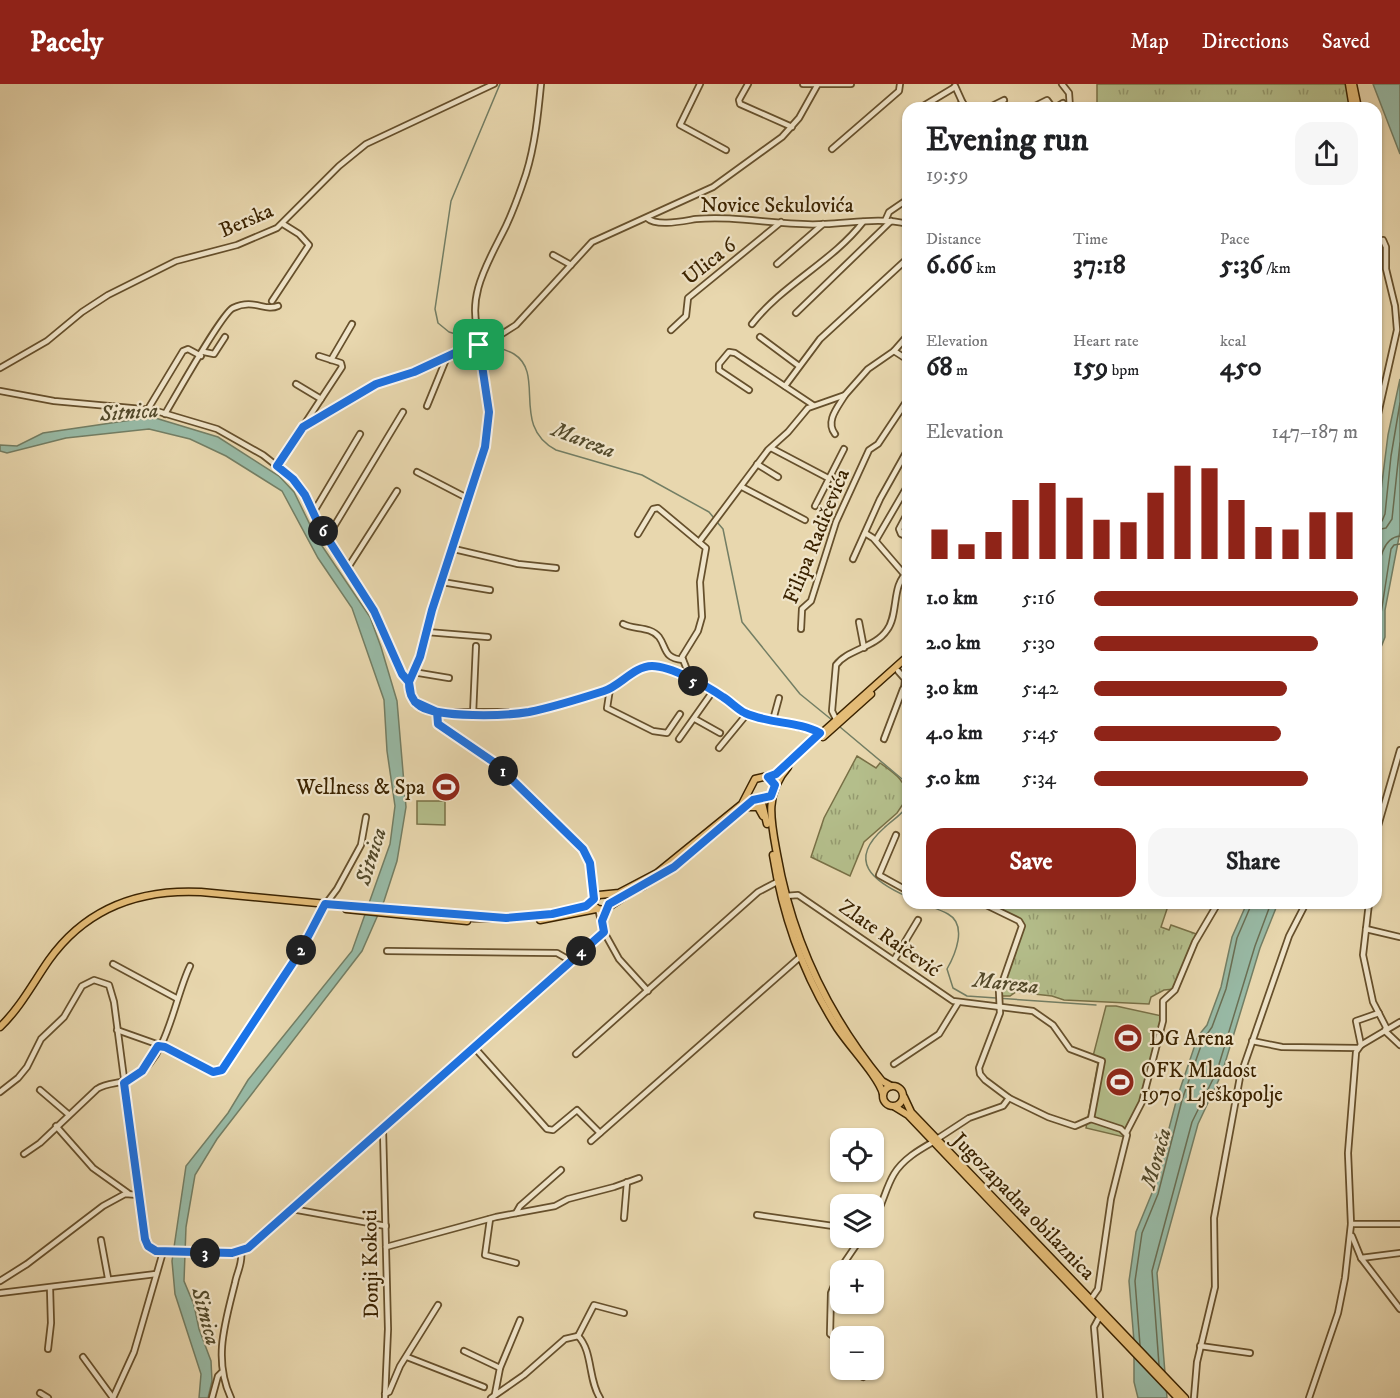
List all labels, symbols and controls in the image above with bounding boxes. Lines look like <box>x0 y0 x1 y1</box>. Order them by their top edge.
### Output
text: Pacely <box>30 25 103 60</box>
text: Map <box>1130 29 1169 55</box>
text: Directions <box>1202 29 1289 55</box>
text: Saved <box>1322 29 1370 55</box>
text: Evening run <box>926 120 1088 161</box>
button: share <box>1295 122 1358 185</box>
text: 19:59 <box>926 163 968 188</box>
street label: Novice Sekulovića <box>700 193 854 219</box>
street label: Berska <box>215 198 277 244</box>
text: Distance <box>926 229 981 249</box>
text: Time <box>1073 229 1108 249</box>
text: Pace <box>1220 229 1250 249</box>
street label: Ulica 6 <box>677 232 743 291</box>
text: 6.66 <box>926 249 973 282</box>
text: 37:18 <box>1073 249 1126 282</box>
text: 5:36 <box>1220 249 1263 282</box>
text: km <box>973 258 996 278</box>
text: /km <box>1263 258 1291 278</box>
pin <box>453 319 504 370</box>
icon: arrive <box>462 328 495 361</box>
text: Elevation <box>926 331 988 351</box>
text: Heart rate <box>1073 331 1139 351</box>
text: kcal <box>1220 331 1246 351</box>
text: 68 <box>926 351 953 384</box>
text: 159 <box>1073 351 1108 384</box>
text: 450 <box>1220 351 1262 384</box>
text: m <box>953 360 968 380</box>
text: bpm <box>1108 360 1139 380</box>
water label: Sitnica <box>98 397 159 428</box>
water label: Mareza <box>546 415 619 465</box>
text: Elevation <box>926 420 1003 445</box>
text: 147–187 m <box>1272 420 1358 445</box>
street label: Filipa Radičevića <box>778 465 856 608</box>
pin: 6 <box>308 516 338 546</box>
text: 6 <box>319 521 327 541</box>
text: 1.0 km <box>926 586 978 611</box>
text: 5:16 <box>1022 586 1055 611</box>
text: 2.0 km <box>926 631 981 656</box>
text: 5:30 <box>1022 631 1055 656</box>
pin: 5 <box>678 666 708 696</box>
text: 5 <box>689 671 697 691</box>
text: 3.0 km <box>926 676 978 701</box>
text: 5:42 <box>1022 676 1059 701</box>
text: 4.0 km <box>926 721 983 746</box>
text: 5:45 <box>1022 721 1058 746</box>
pin: 1 <box>488 756 518 786</box>
text: 1 <box>500 761 506 781</box>
text: 5.0 km <box>926 766 980 791</box>
text: 5:34 <box>1022 766 1056 791</box>
sports icon: Wellness & Spa <box>430 771 462 803</box>
place label: Wellness & Spa <box>295 775 425 801</box>
water label: Sitnica <box>350 824 393 889</box>
button: Save <box>926 828 1136 897</box>
button: Share <box>1148 828 1358 897</box>
street label: Zlate Raičević <box>833 894 945 983</box>
pin: 2 <box>286 935 316 965</box>
pin: 4 <box>566 936 596 966</box>
text: 2 <box>297 940 305 960</box>
text: 4 <box>576 941 586 961</box>
water label: Mareza <box>970 966 1040 1000</box>
sports icon: DG Arena <box>1112 1022 1144 1054</box>
place label: DG Arena <box>1149 1026 1234 1052</box>
place label: OFK Mladost 1970 Lješkopolje <box>1141 1058 1283 1108</box>
sports icon: OFK Mladost 1970 Lješkopolje <box>1104 1066 1136 1098</box>
water label: Morača <box>1134 1125 1178 1194</box>
street label: Jugozapadna obilaznica <box>945 1126 1100 1286</box>
map controls <box>830 1128 884 1380</box>
button: locate <box>830 1128 884 1182</box>
button: layers <box>830 1194 884 1248</box>
street label: Donji Kokoti <box>357 1209 385 1319</box>
pin: 3 <box>190 1238 220 1268</box>
text: 3 <box>202 1243 208 1263</box>
button: + <box>830 1260 884 1314</box>
water label: Sitnica <box>185 1284 226 1348</box>
button: − <box>830 1326 884 1380</box>

